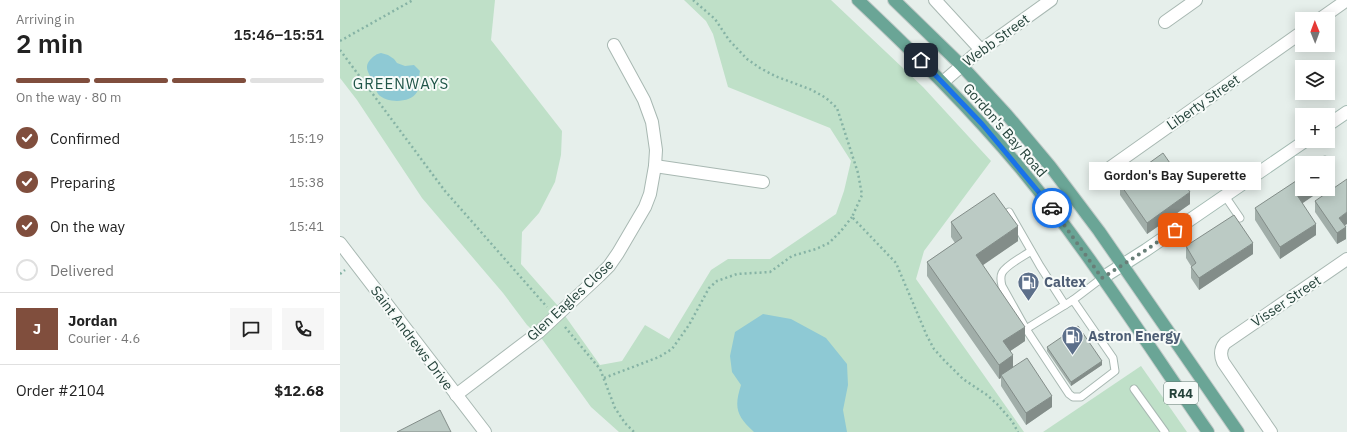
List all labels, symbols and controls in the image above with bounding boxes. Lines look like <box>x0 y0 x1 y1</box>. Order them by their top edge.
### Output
street label: Webb Street <box>959 10 1033 70</box>
text: Arriving in <box>16 11 75 28</box>
north arrow <box>1295 12 1335 52</box>
map controls <box>1295 12 1335 196</box>
text: 15:46–15:51 <box>234 25 324 44</box>
text: 2 min <box>16 26 83 60</box>
pin <box>904 43 938 77</box>
icon: home <box>910 49 932 71</box>
button: layers <box>1295 60 1335 100</box>
street label: Liberty Street <box>1163 70 1243 134</box>
district label: GREENWAYS <box>353 74 449 93</box>
street label: Gordon's Bay Road <box>959 79 1051 181</box>
text: On the way · 80 m <box>16 89 121 106</box>
button: + <box>1295 108 1335 148</box>
icon: check <box>16 127 38 149</box>
text: Confirmed <box>50 129 120 148</box>
text: 15:19 <box>289 130 324 147</box>
button: − <box>1295 156 1335 196</box>
callout: Gordon's Bay Superette <box>1089 162 1261 190</box>
text: Gordon's Bay Superette <box>1104 167 1246 184</box>
icon: check <box>16 171 38 193</box>
text: Preparing <box>50 173 115 192</box>
text: 15:38 <box>289 174 324 191</box>
courier <box>1032 188 1072 228</box>
icon: car <box>1041 197 1063 219</box>
pin <box>1158 213 1192 247</box>
icon: check <box>16 215 38 237</box>
text: On the way <box>50 217 125 236</box>
text: 15:41 <box>289 218 324 235</box>
icon: bag <box>1164 219 1186 241</box>
street label: Glen Eagles Close <box>523 255 617 345</box>
text: Delivered <box>50 261 114 280</box>
fuel station icon: Caltex <box>1015 269 1041 302</box>
street label: Visser Street <box>1248 271 1324 331</box>
place label: Caltex <box>1044 273 1086 291</box>
street label: Saint Andrews Drive <box>367 282 457 394</box>
button: chat <box>230 308 272 350</box>
button: phone <box>282 308 324 350</box>
text: Jordan <box>68 311 117 330</box>
text: J <box>33 319 41 338</box>
fuel station icon: Astron Energy <box>1060 323 1086 356</box>
place label: Astron Energy <box>1088 327 1181 345</box>
text: Courier · 4.6 <box>68 330 140 347</box>
text: Order #2104 <box>16 381 105 400</box>
text: $12.68 <box>274 381 324 400</box>
road number: R44 <box>1164 382 1198 404</box>

